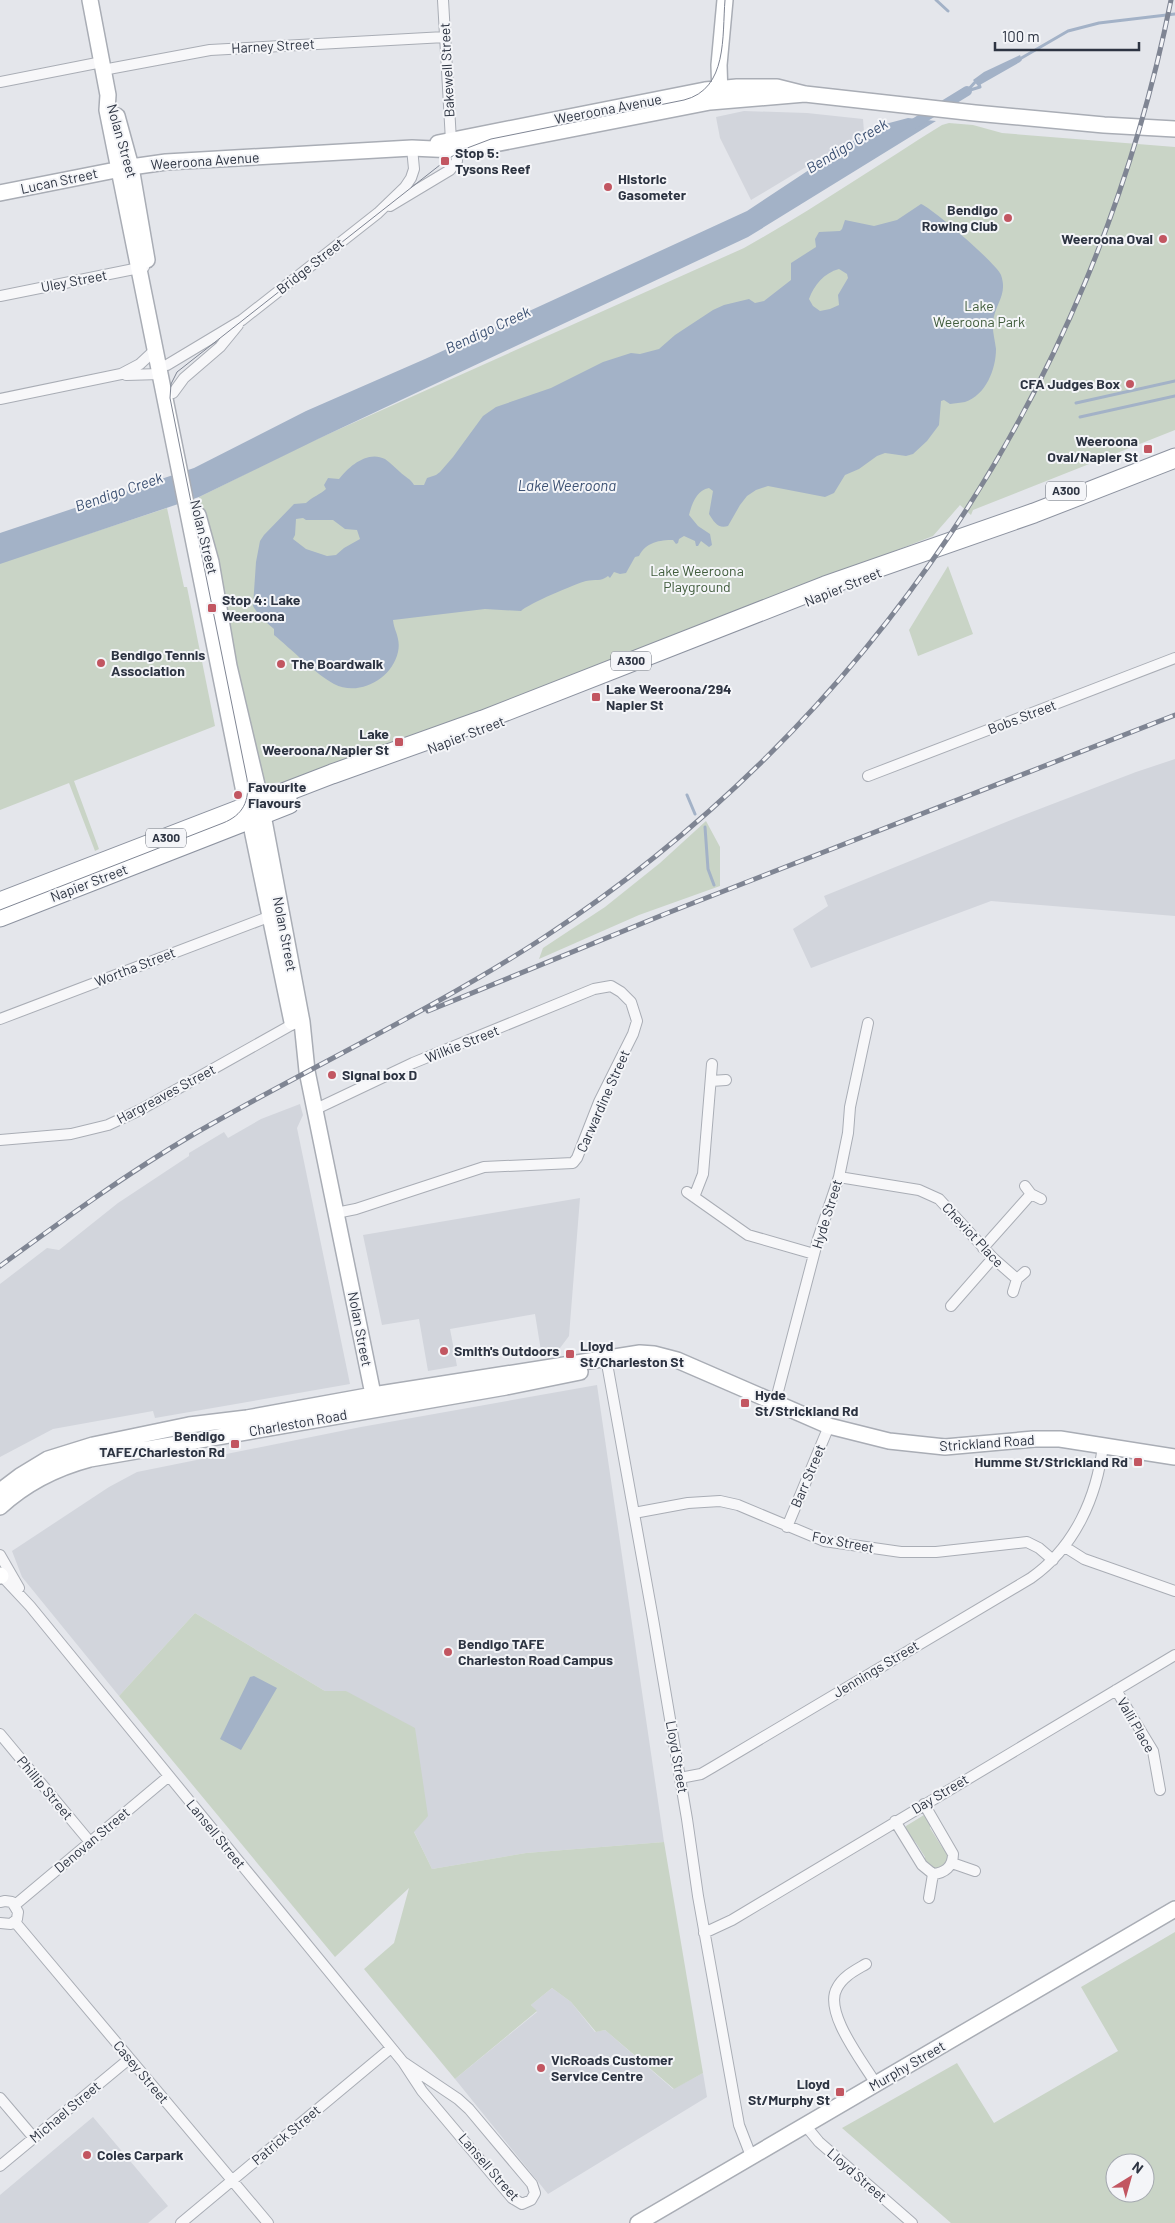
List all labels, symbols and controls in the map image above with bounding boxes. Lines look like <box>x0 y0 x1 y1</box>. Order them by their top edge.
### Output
scale bar <box>995 20 1139 52</box>
street label: Bakewell Street <box>436 22 457 118</box>
text: 100 m <box>1002 27 1040 45</box>
street label: Harney Street <box>231 35 315 56</box>
street label: Weeroona Avenue <box>553 90 663 127</box>
street label: Nolan Street <box>104 102 141 180</box>
water label: Bendigo Creek <box>803 113 891 176</box>
place label: Stop 5: Tysons Reef <box>455 144 530 177</box>
street label: Weeroona Avenue <box>150 148 260 173</box>
marker: Stop 5: Tysons Reef <box>439 155 451 167</box>
street label: Lucan Street <box>19 164 99 197</box>
place label: Historic Gasometer <box>618 170 687 203</box>
marker: Historic Gasometer <box>602 181 614 193</box>
place label: Bendigo Rowing Club <box>922 201 998 234</box>
marker: Bendigo Rowing Club <box>1002 212 1014 224</box>
place label: Weeroona Oval <box>1061 230 1153 247</box>
marker: Weeroona Oval <box>1157 233 1169 245</box>
street label: Bridge Street <box>273 234 347 297</box>
street label: Uley Street <box>39 266 108 295</box>
park label: Lake Weeroona Park <box>933 297 1025 330</box>
water label: Bendigo Creek <box>442 301 534 357</box>
place label: CFA Judges Box <box>1020 375 1120 392</box>
marker: CFA Judges Box <box>1124 378 1136 390</box>
place label: Weeroona Oval/Napier St <box>1047 432 1138 465</box>
marker: Weeroona Oval/Napier St <box>1142 443 1154 455</box>
water label: Bendigo Creek <box>72 467 166 515</box>
water label: Lake Weeroona <box>518 476 616 494</box>
road number: A300 <box>1046 482 1086 501</box>
street label: Nolan Street <box>187 498 222 576</box>
park label: Lake Weeroona Playground <box>650 562 744 595</box>
street label: Napier Street <box>802 563 884 610</box>
place label: Stop 4: Lake Weeroona <box>222 591 301 624</box>
marker: Stop 4: Lake Weeroona <box>206 602 218 614</box>
place label: Bendigo Tennis Association <box>111 646 205 679</box>
road number: A300 <box>611 651 651 670</box>
place label: The Boardwalk <box>291 655 384 672</box>
marker: Bendigo Tennis Association <box>95 657 107 669</box>
marker: The Boardwalk <box>275 658 287 670</box>
place label: Lake Weeroona/294 Napier St <box>606 680 732 713</box>
marker: Lake Weeroona/294 Napier St <box>590 691 602 703</box>
street label: Bobs Street <box>985 696 1058 737</box>
street label: Napier Street <box>425 712 507 757</box>
place label: Lake Weeroona/Napier St <box>262 725 389 758</box>
marker: Lake Weeroona/Napier St <box>393 736 405 748</box>
place label: Favourite Flavours <box>248 778 307 811</box>
marker: Favourite Flavours <box>232 789 244 801</box>
road number: A300 <box>146 828 186 848</box>
street label: Napier Street <box>48 860 130 905</box>
street label: Nolan Street <box>270 895 301 973</box>
street label: Wortha Street <box>92 943 178 990</box>
street label: Wilkie Street <box>422 1021 501 1066</box>
street label: Carwardine Street <box>572 1047 633 1155</box>
street label: Hargreaves Street <box>113 1060 218 1127</box>
place label: Signal box D <box>342 1066 418 1083</box>
marker: Signal box D <box>326 1069 338 1081</box>
street label: Hyde Street <box>808 1177 845 1251</box>
street label: Cheviot Place <box>939 1199 1008 1271</box>
street label: Nolan Street <box>345 1290 376 1368</box>
place label: Lloyd St/Charleston St <box>580 1337 684 1370</box>
place label: Smith's Outdoors <box>454 1342 559 1359</box>
marker: Smith's Outdoors <box>438 1345 450 1357</box>
marker: Lloyd St/Charleston St <box>564 1348 576 1360</box>
place label: Hyde St/Strickland Rd <box>755 1386 858 1419</box>
marker: Hyde St/Strickland Rd <box>739 1397 751 1409</box>
street label: Charleston Road <box>247 1406 348 1440</box>
place label: Bendigo TAFE/Charleston Rd <box>99 1427 225 1460</box>
street label: Strickland Road <box>939 1431 1035 1454</box>
marker: Bendigo TAFE/Charleston Rd <box>229 1438 241 1450</box>
street label: Barr Street <box>787 1442 828 1510</box>
place label: Humme St/Strickland Rd <box>974 1453 1128 1470</box>
marker: Humme St/Strickland Rd <box>1132 1456 1144 1468</box>
street label: Fox Street <box>811 1527 875 1556</box>
place label: Bendigo TAFE Charleston Road Campus <box>458 1635 613 1668</box>
street label: Jennings Street <box>830 1636 922 1701</box>
marker: Bendigo TAFE Charleston Road Campus <box>442 1646 454 1658</box>
street label: Valli Place <box>1114 1694 1159 1755</box>
street label: Lloyd Street <box>663 1719 692 1795</box>
street label: Phillip Street <box>14 1752 77 1823</box>
street label: Day Street <box>908 1770 971 1817</box>
street label: Lansell Street <box>183 1796 250 1872</box>
street label: Denovan Street <box>51 1803 133 1876</box>
street label: Casey Street <box>110 2037 173 2107</box>
street label: Murphy Street <box>866 2037 948 2094</box>
place label: VicRoads Customer Service Centre <box>551 2051 674 2084</box>
marker: VicRoads Customer Service Centre <box>535 2062 547 2074</box>
place label: Lloyd St/Murphy St <box>748 2075 830 2108</box>
street label: Michael Street <box>26 2077 104 2146</box>
marker: Lloyd St/Murphy St <box>834 2086 846 2098</box>
street label: Patrick Street <box>248 2101 323 2168</box>
street label: Lansell Street <box>455 2129 523 2204</box>
street label: Lloyd Street <box>824 2144 891 2205</box>
place label: Coles Carpark <box>97 2146 184 2163</box>
marker: Coles Carpark <box>81 2149 93 2161</box>
north arrow <box>1105 2153 1155 2203</box>
text: N <box>1129 2158 1147 2177</box>

